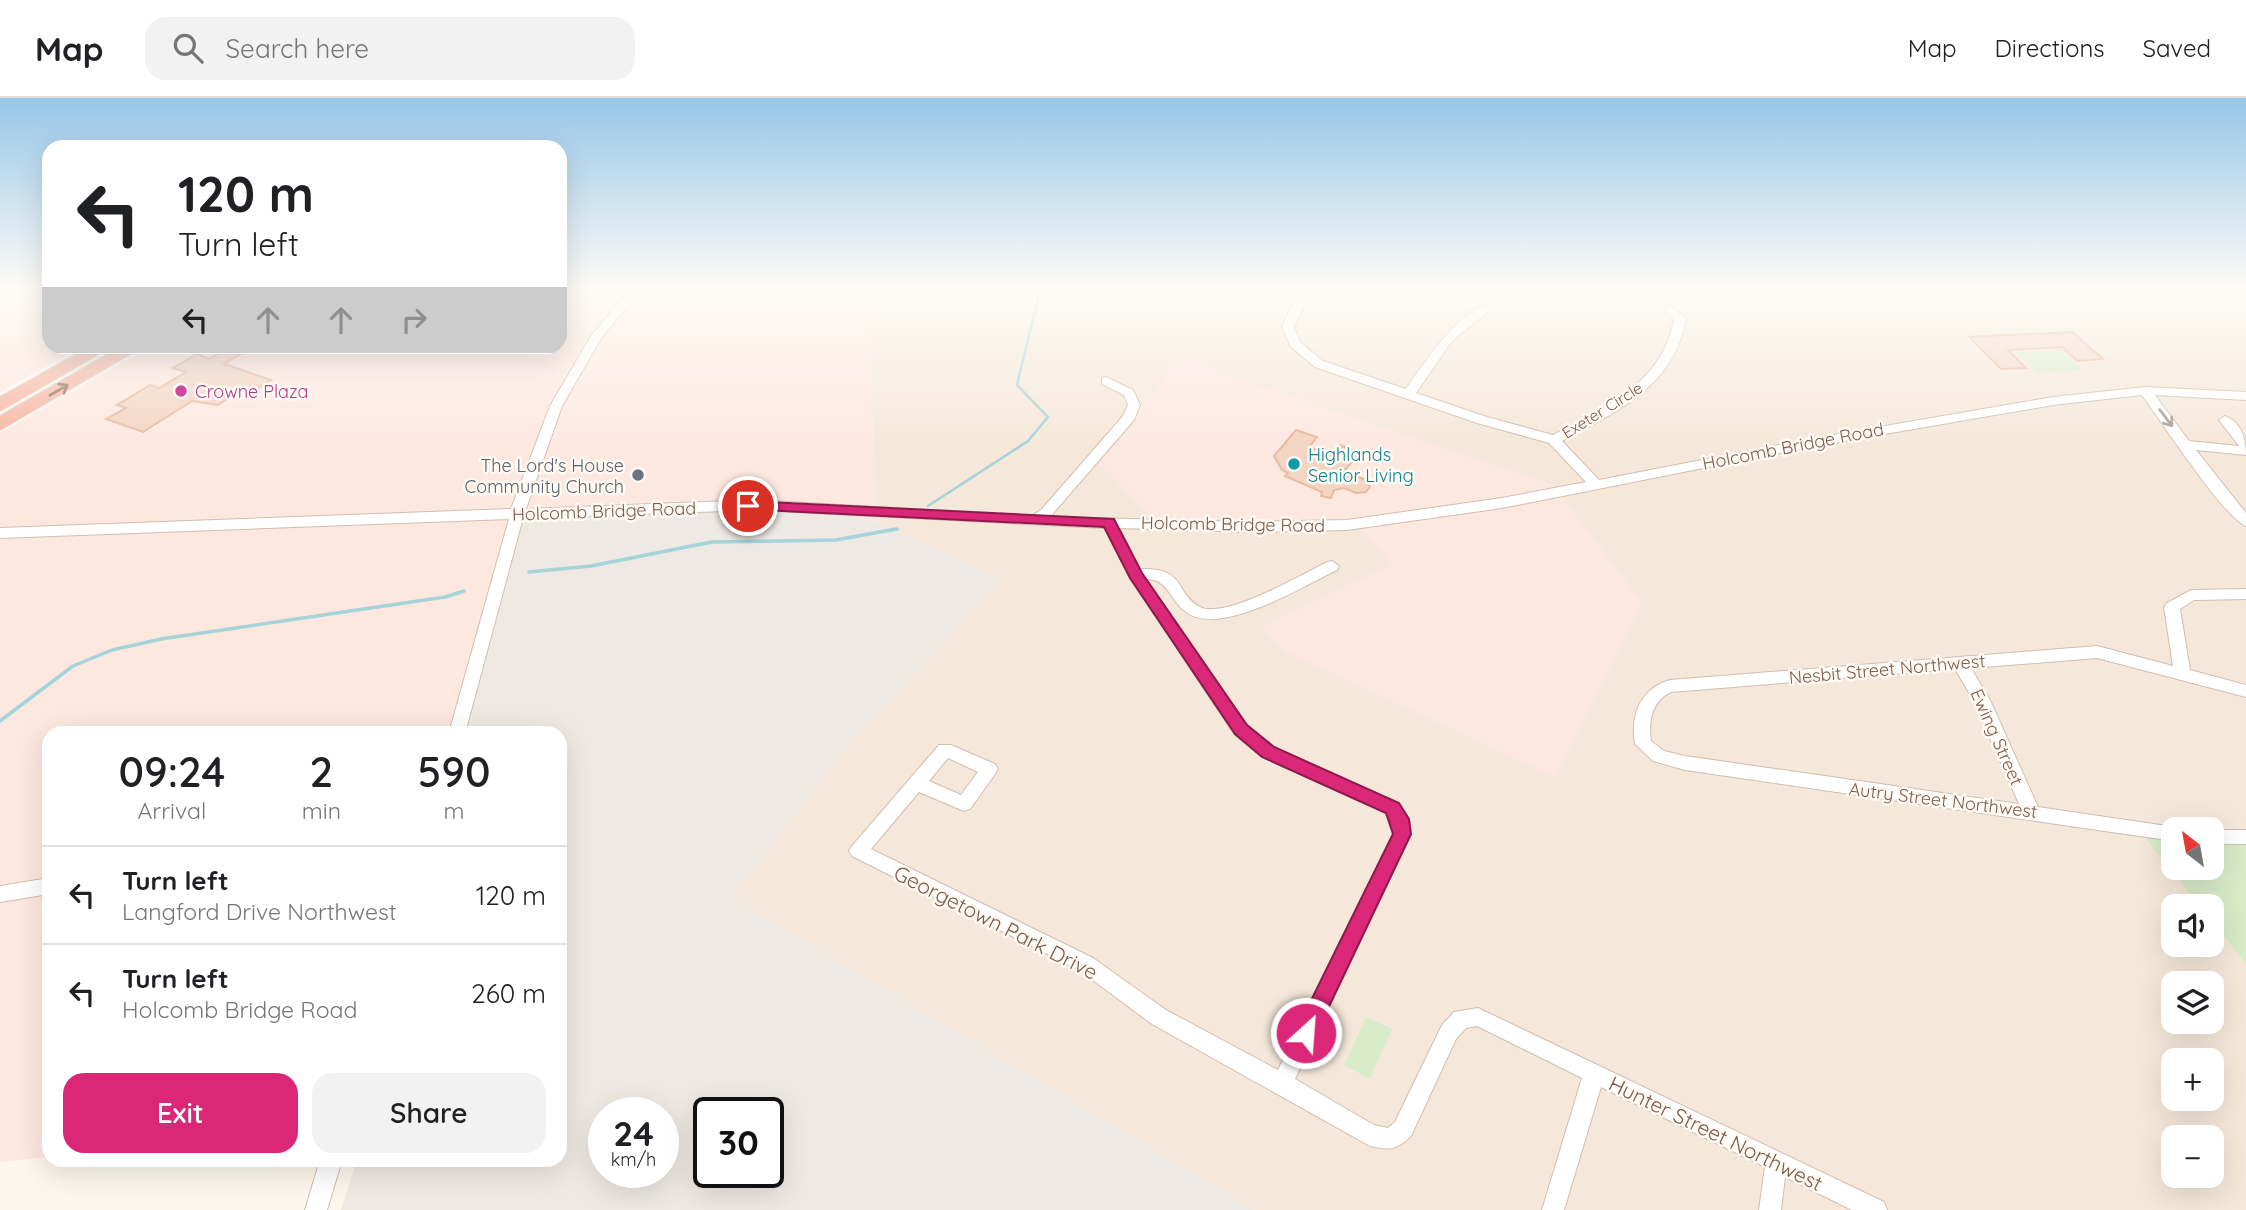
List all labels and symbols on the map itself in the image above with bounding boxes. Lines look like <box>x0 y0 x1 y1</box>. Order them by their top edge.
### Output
street label: Exeter Circle <box>1558 377 1646 443</box>
place label: Crowne Plaza <box>195 380 309 403</box>
one-way arrow <box>49 383 69 397</box>
marker: Crowne Plaza <box>173 383 189 399</box>
one-way arrow <box>2158 408 2173 427</box>
street label: Holcomb Bridge Road <box>1700 417 1886 475</box>
place label: Highlands Senior Living <box>1308 443 1414 487</box>
place label: The Lord's House Community Church <box>465 454 624 498</box>
marker: Highlands Senior Living <box>1286 456 1302 472</box>
marker: The Lord's House Community Church <box>630 467 646 483</box>
pin <box>718 476 778 536</box>
street label: Holcomb Bridge Road <box>512 496 696 526</box>
street label: Holcomb Bridge Road <box>1141 511 1325 537</box>
street label: Nesbit Street Northwest <box>1788 649 1986 689</box>
street label: Ewing Street <box>1965 685 2029 789</box>
street label: Autry Street Northwest <box>1848 777 2038 823</box>
north arrow <box>2161 817 2224 880</box>
street label: Georgetown Park Drive <box>890 859 1102 985</box>
position arrow <box>1269 996 1343 1070</box>
street label: Hunter Street Northwest <box>1605 1070 1827 1196</box>
speed limit sign: 30 <box>693 1097 784 1188</box>

